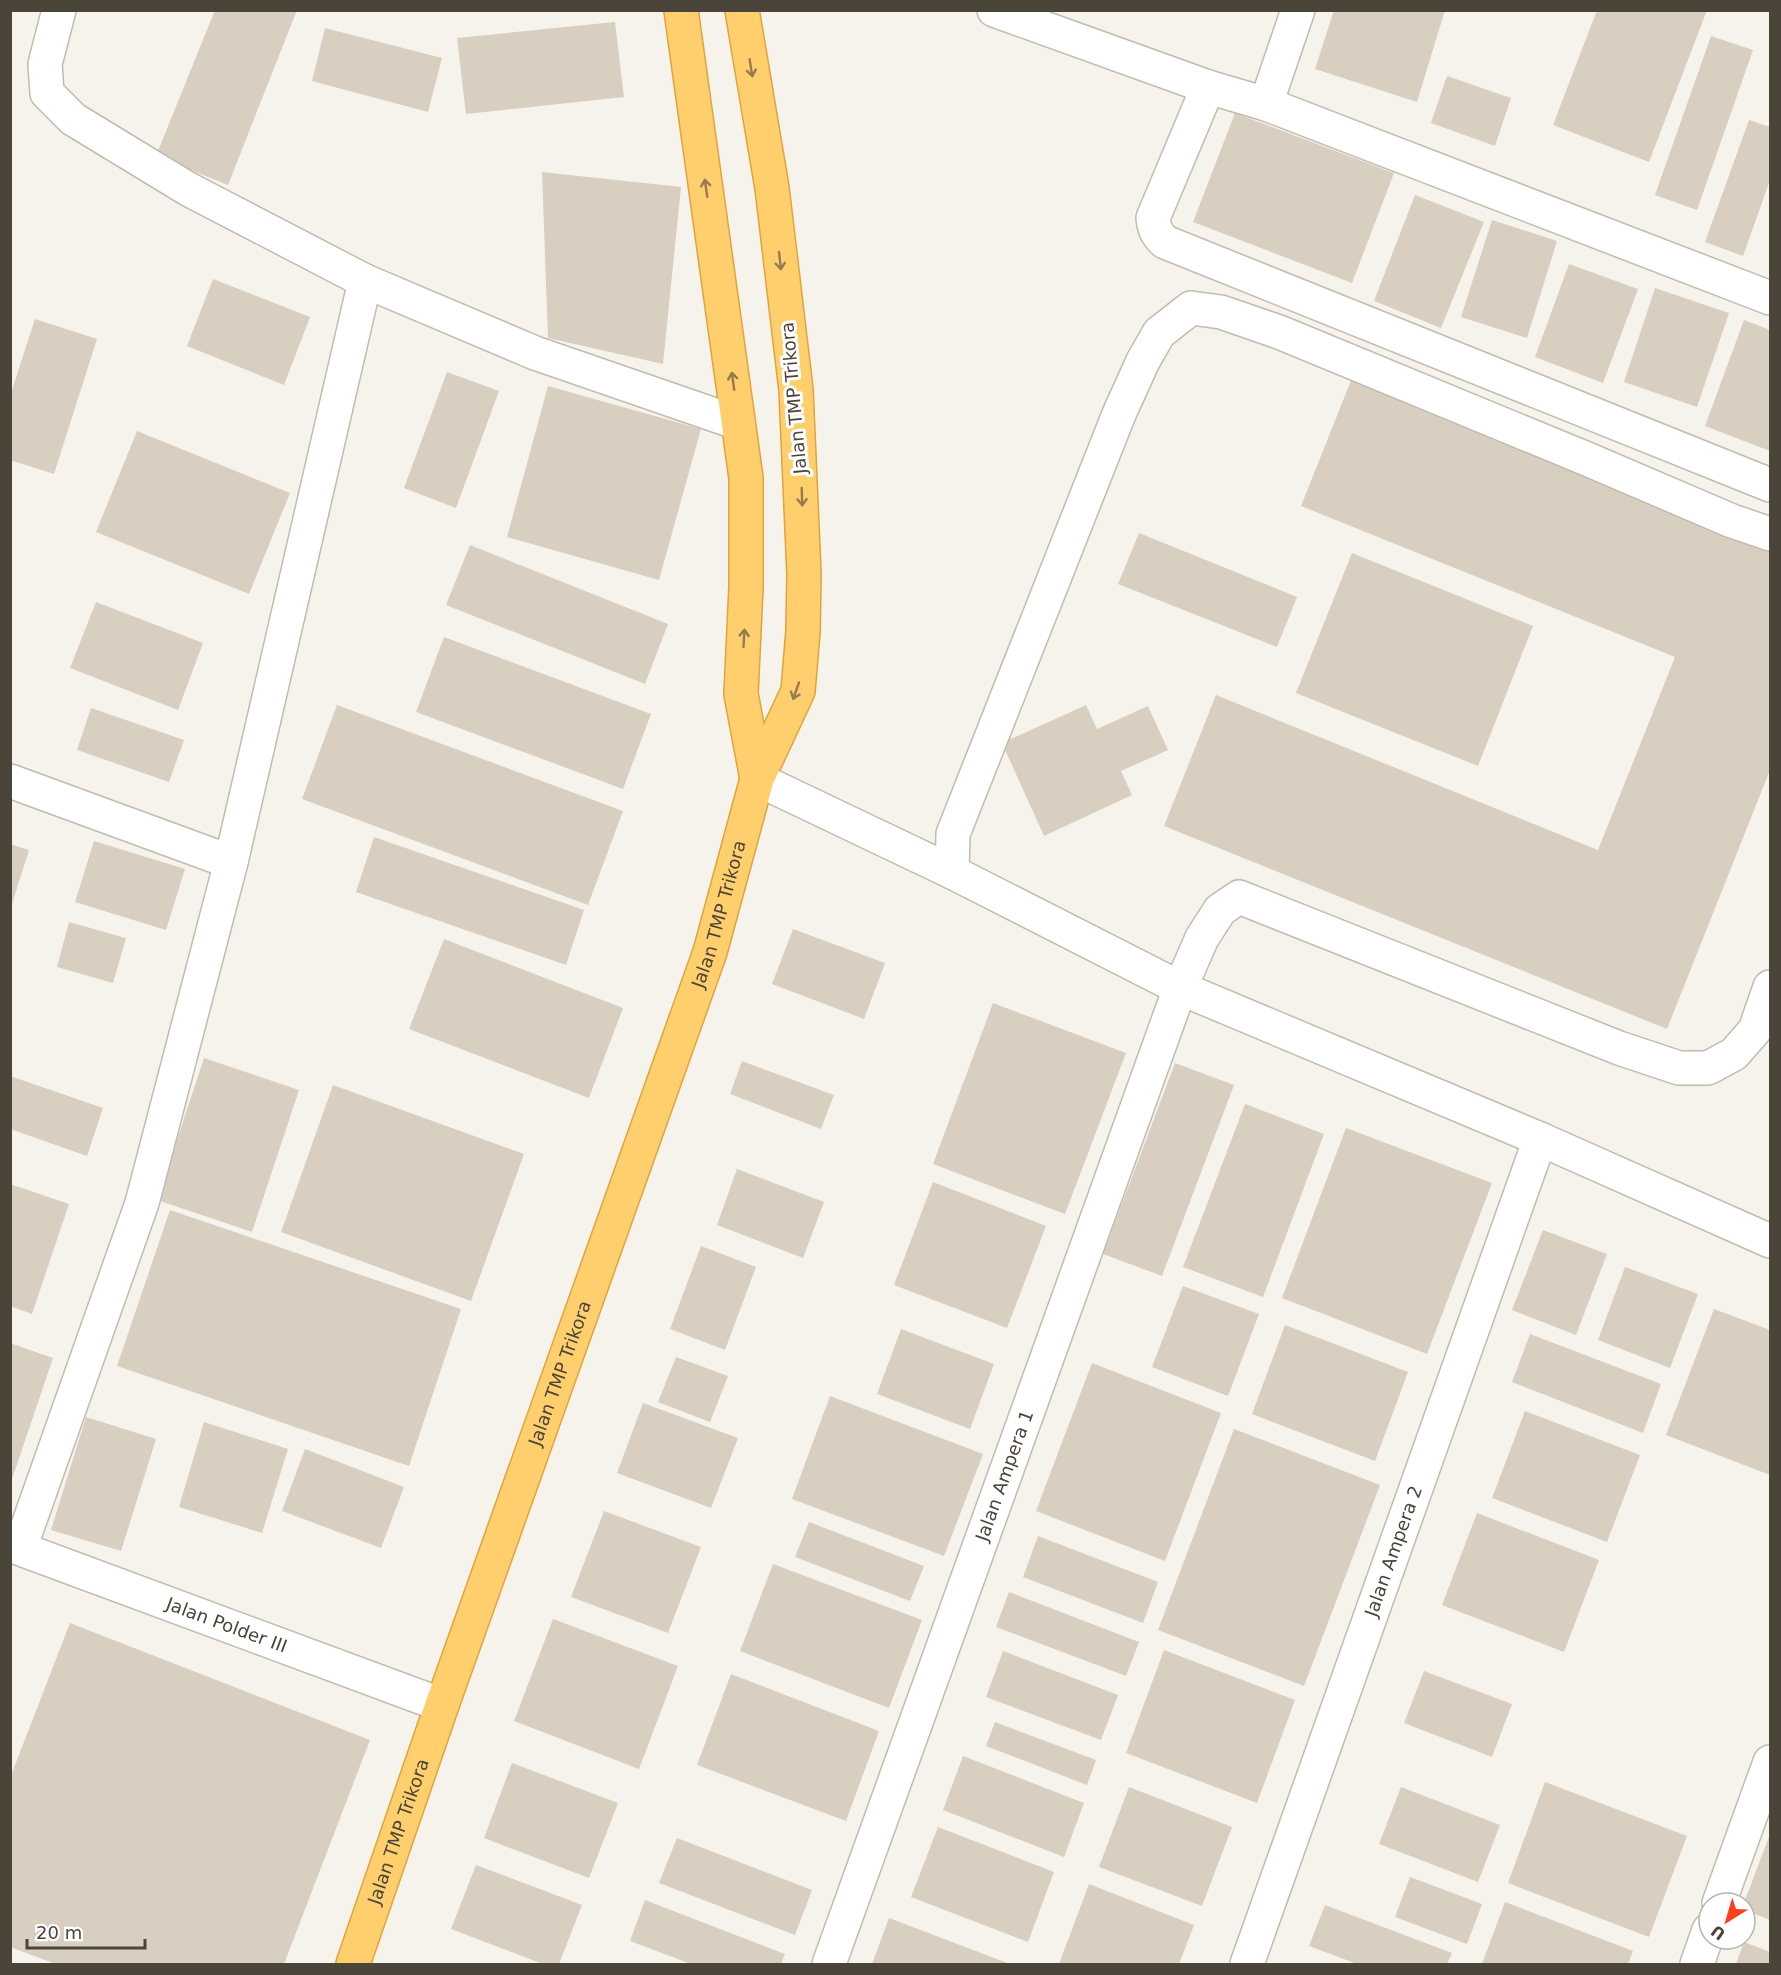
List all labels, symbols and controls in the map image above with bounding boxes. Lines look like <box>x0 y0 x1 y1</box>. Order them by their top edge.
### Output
one-way arrow <box>746 58 757 78</box>
one-way arrow <box>700 179 711 199</box>
one-way arrow <box>775 251 786 271</box>
street label: Jalan TMP Trikora <box>776 321 811 476</box>
one-way arrow <box>727 372 738 392</box>
one-way arrow <box>797 486 808 506</box>
one-way arrow <box>738 629 749 649</box>
one-way arrow <box>790 681 801 700</box>
street label: Jalan TMP Trikora <box>687 838 750 992</box>
street label: Jalan TMP Trikora <box>524 1298 595 1449</box>
street label: Jalan Ampera 1 <box>971 1407 1037 1545</box>
street label: Jalan Ampera 2 <box>1360 1483 1426 1620</box>
street label: Jalan Polder III <box>162 1592 290 1657</box>
street label: Jalan TMP Trikora <box>363 1756 433 1908</box>
north arrow <box>1697 1891 1757 1951</box>
scale bar <box>27 1912 146 1950</box>
text: U <box>1707 1921 1729 1944</box>
text: 20 m <box>36 1922 82 1943</box>

